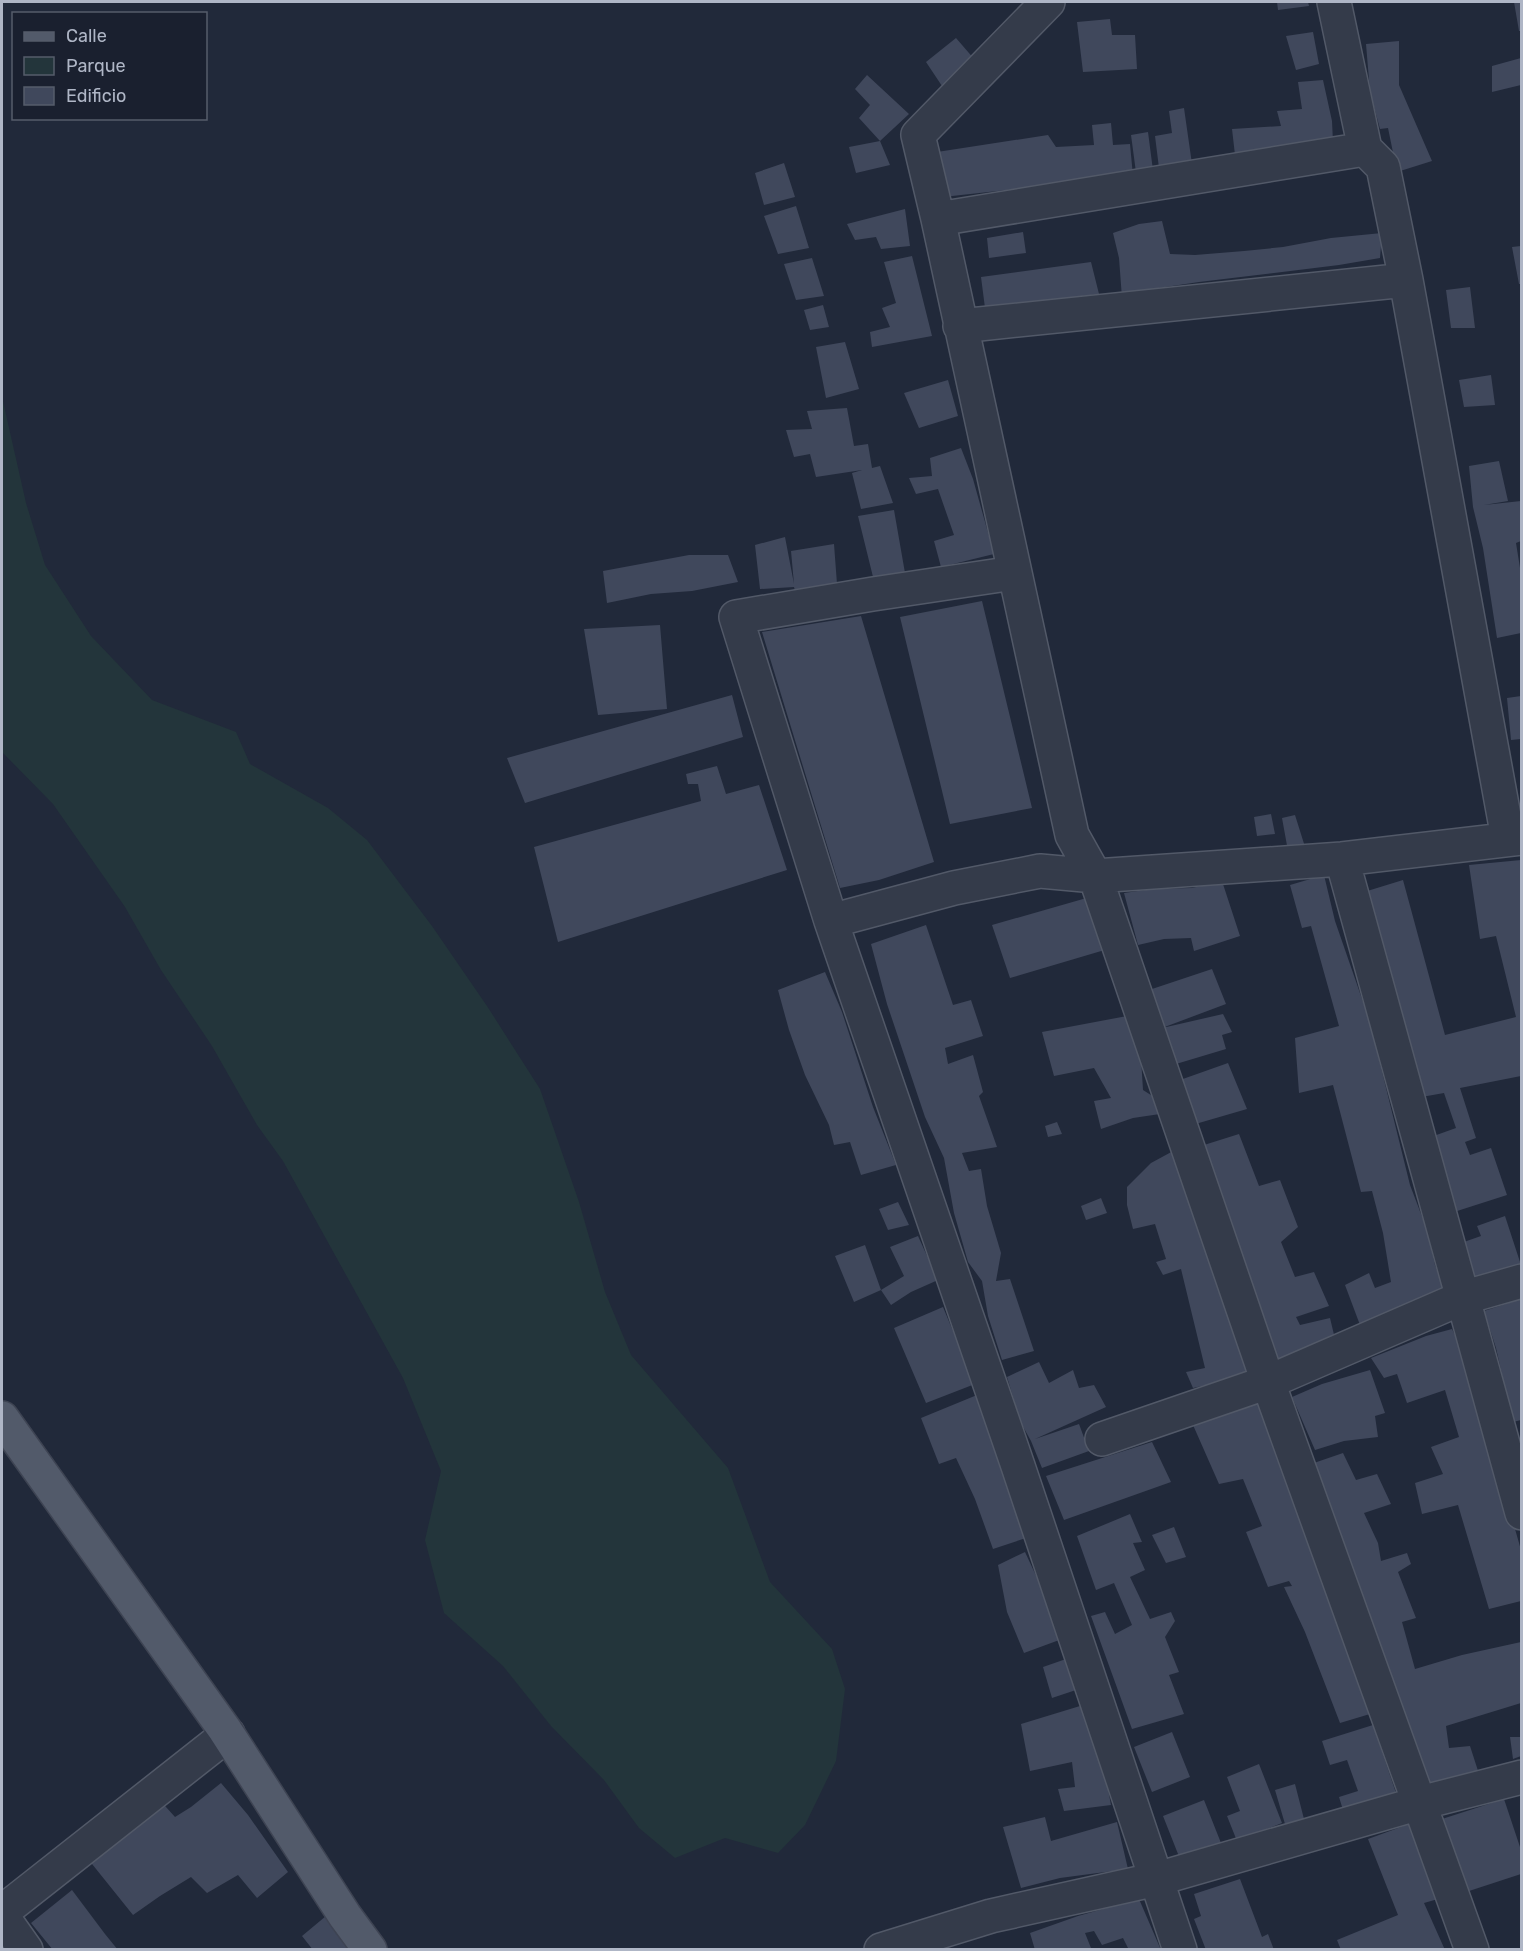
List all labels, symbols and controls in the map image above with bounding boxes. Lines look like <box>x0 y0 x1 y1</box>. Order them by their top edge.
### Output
legend <box>12 12 207 120</box>
text: Calle <box>66 25 107 47</box>
text: Parque <box>66 55 126 77</box>
text: Edificio <box>66 85 126 107</box>

